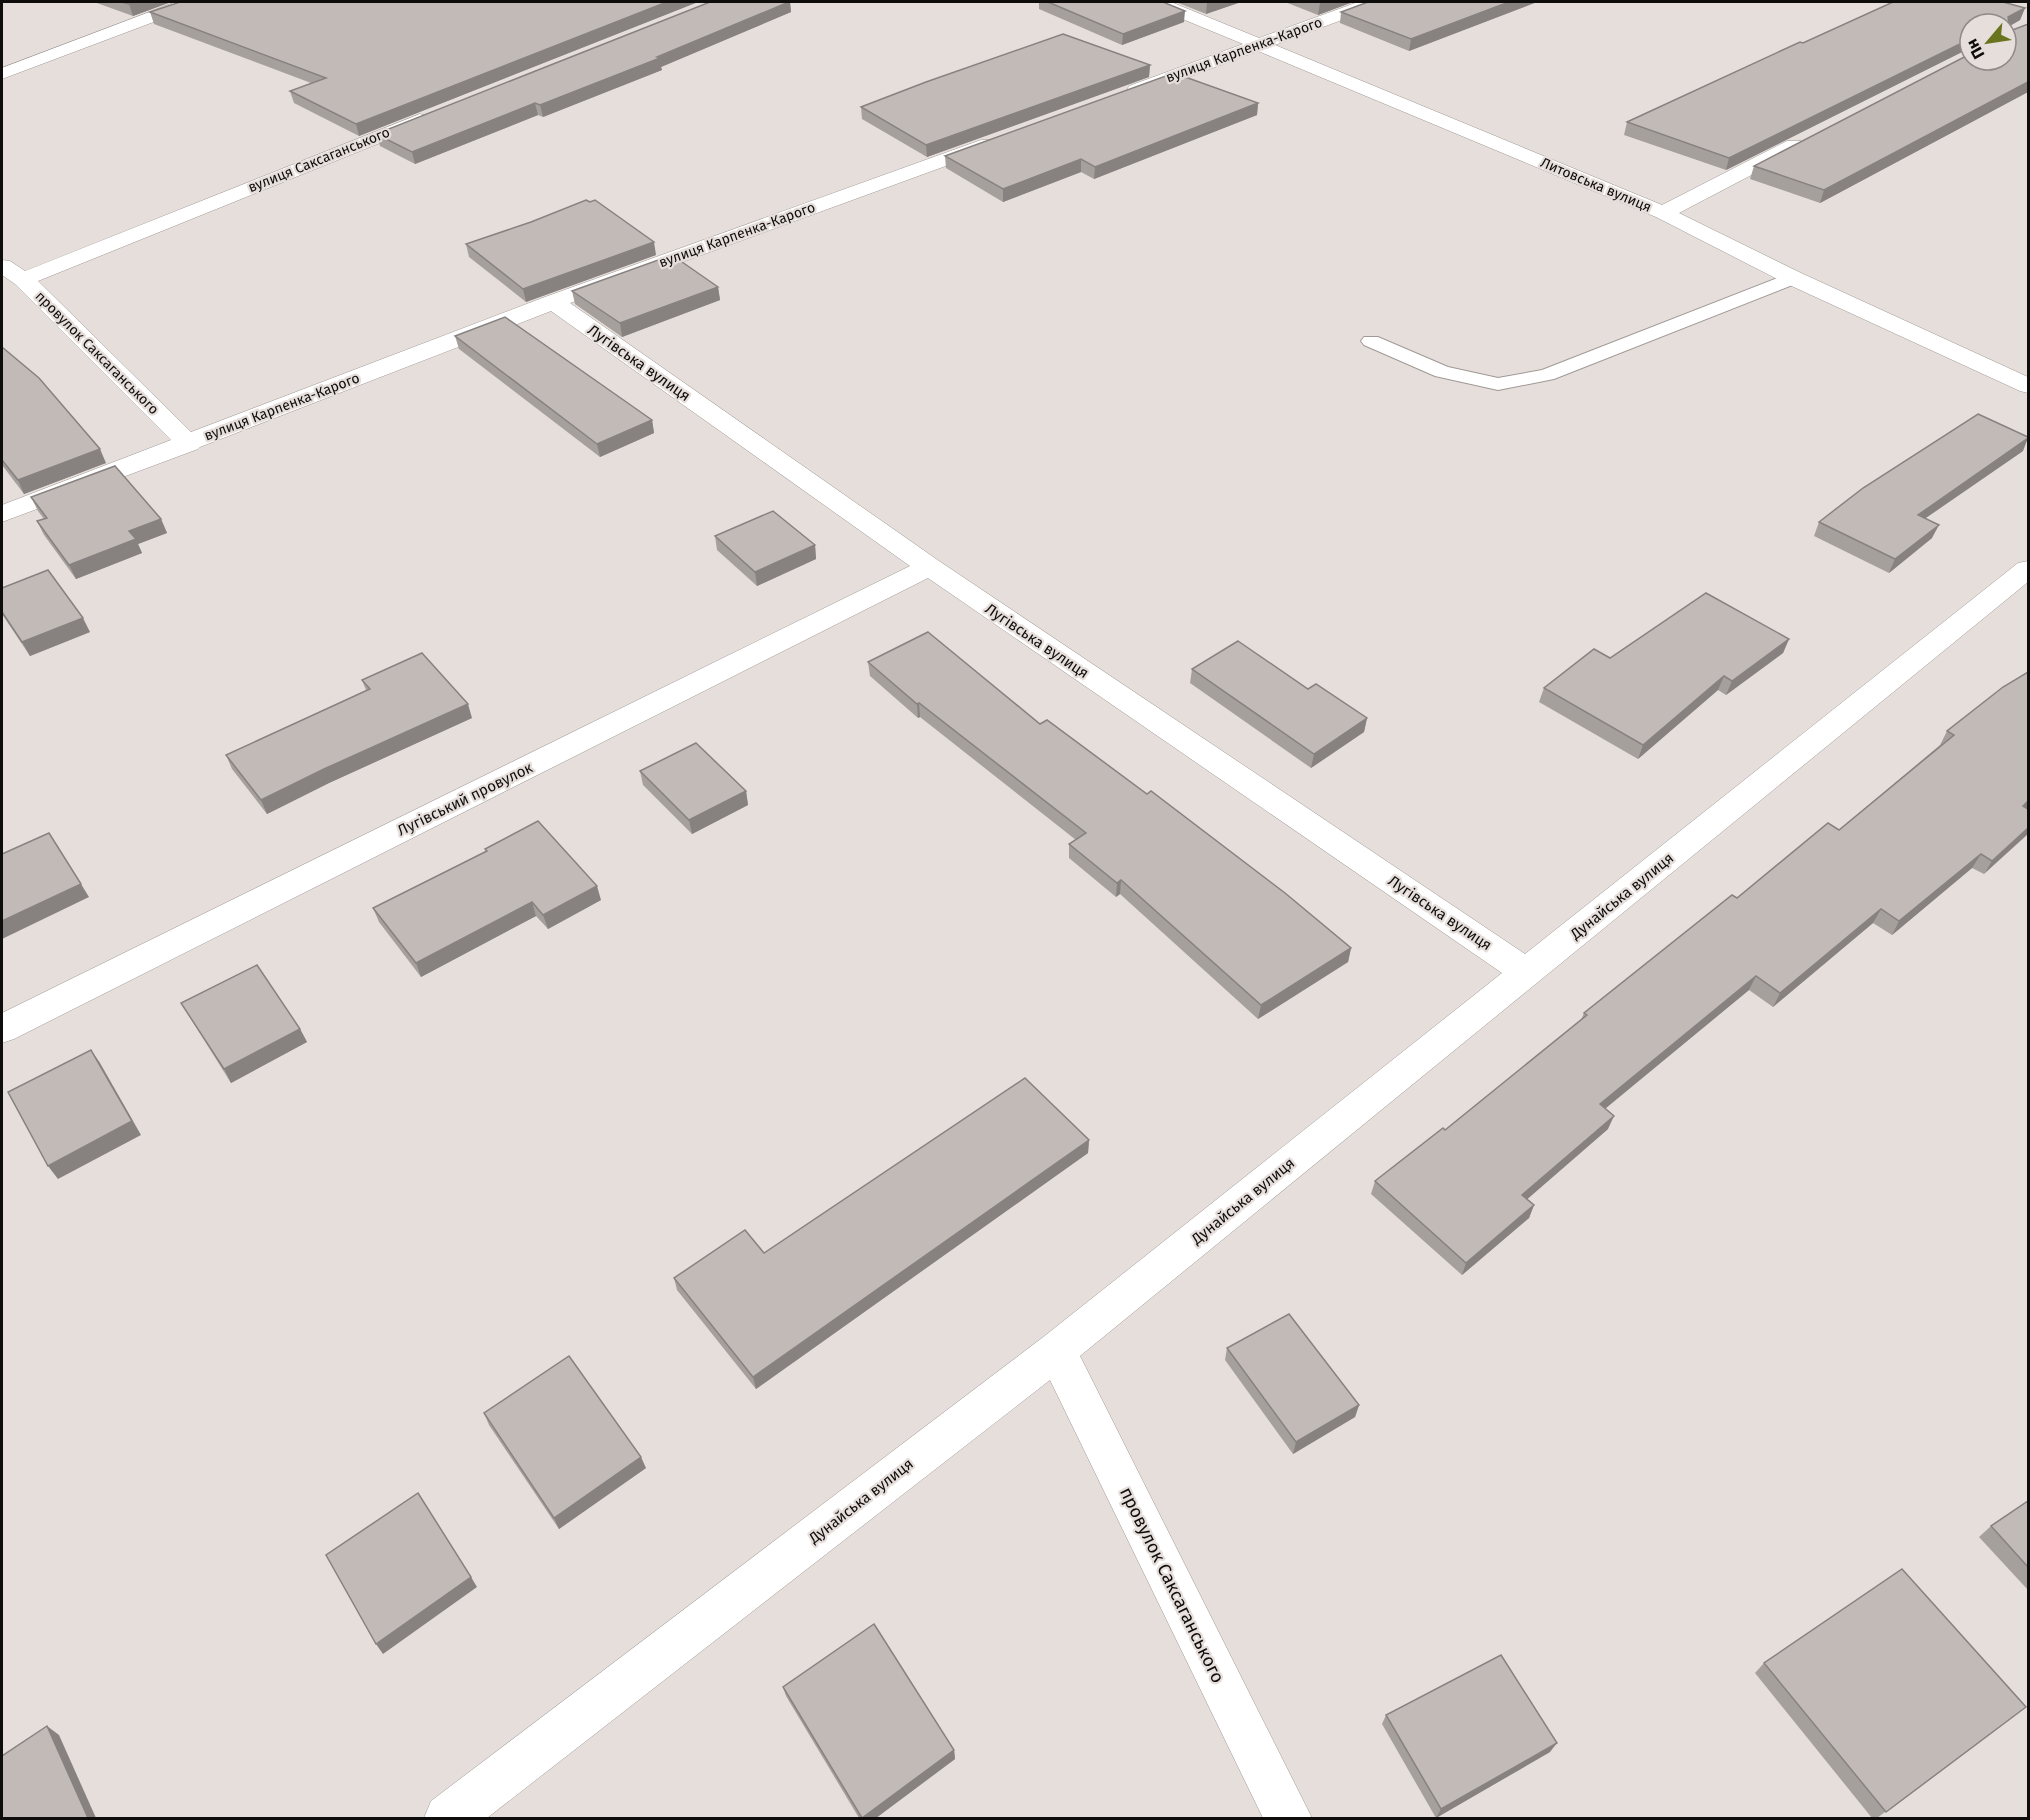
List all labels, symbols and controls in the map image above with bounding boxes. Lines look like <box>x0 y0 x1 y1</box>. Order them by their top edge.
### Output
north arrow <box>1958 12 2018 72</box>
street label: вулиця Карпенка-Карого <box>1164 14 1324 86</box>
text: Пн <box>1962 36 1988 62</box>
street label: вулиця Саксаганського <box>246 124 392 196</box>
street label: Литовська вулиця <box>1538 154 1654 216</box>
street label: вулиця Карпенка-Карого <box>657 199 817 271</box>
street label: провулок Саксаганського <box>32 288 162 418</box>
street label: Лугівська вулиця <box>584 321 694 405</box>
street label: вулиця Карпенка-Карого <box>202 369 362 445</box>
street label: Лугівська вулиця <box>982 600 1092 682</box>
street label: Лугівський провулок <box>394 758 536 840</box>
street label: Дунайська вулиця <box>1566 849 1677 944</box>
street label: Лугівська вулиця <box>1385 872 1495 954</box>
street label: Дунайська вулиця <box>1187 1154 1298 1249</box>
street label: Дунайська вулиця <box>805 1455 917 1548</box>
street label: провулок Саксаганського <box>1115 1483 1229 1687</box>

